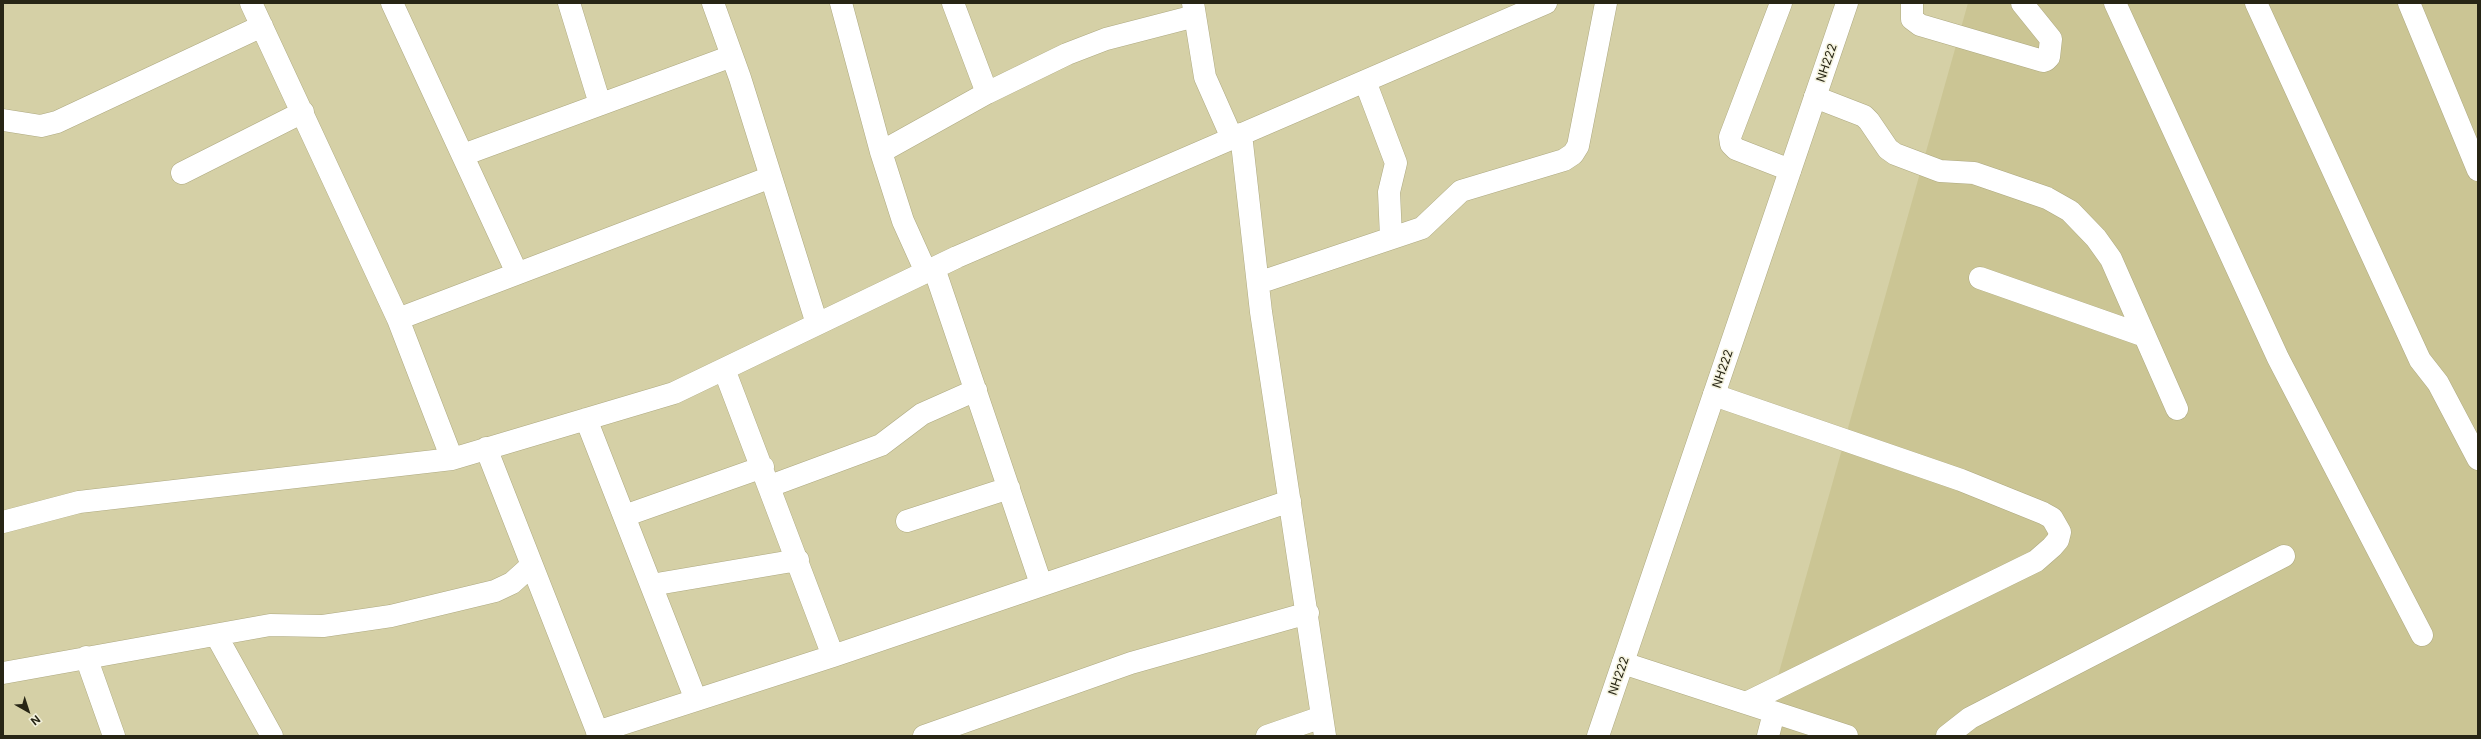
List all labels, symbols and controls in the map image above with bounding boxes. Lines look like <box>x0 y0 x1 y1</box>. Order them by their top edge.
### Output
street label: NH222 <box>1814 42 1840 84</box>
street label: NH222 <box>1710 348 1736 390</box>
street label: NH222 <box>1606 655 1632 697</box>
north arrow <box>8 691 48 731</box>
text: N <box>28 712 43 728</box>

